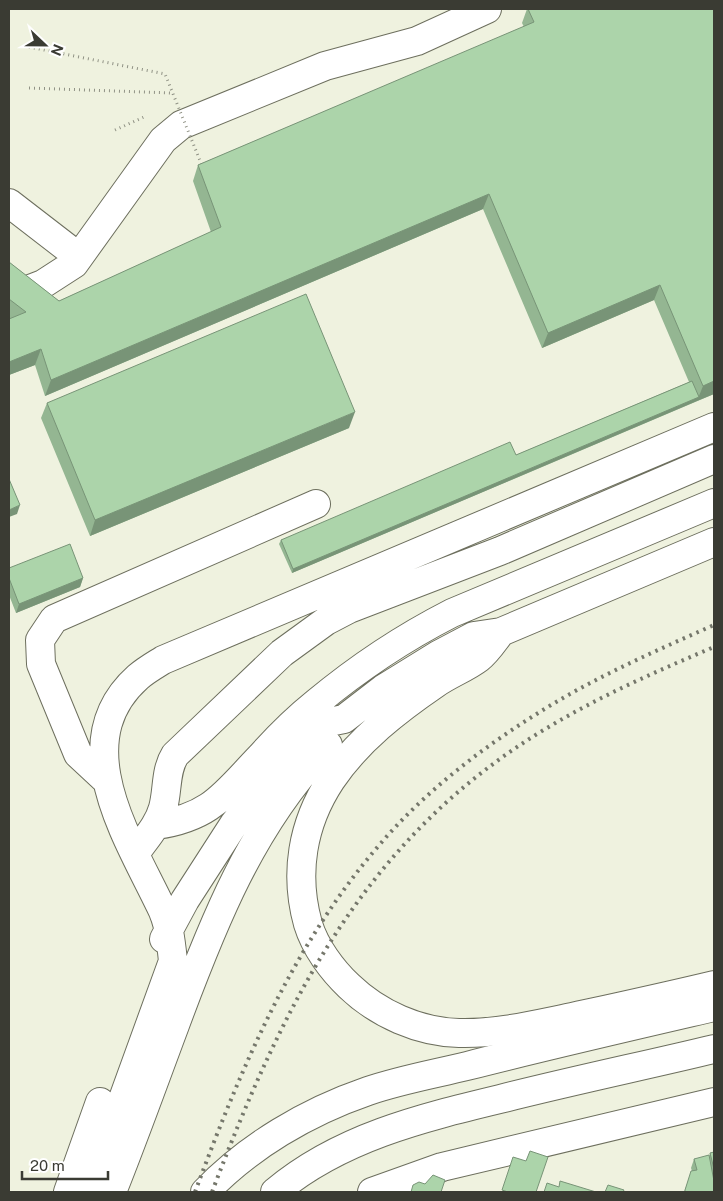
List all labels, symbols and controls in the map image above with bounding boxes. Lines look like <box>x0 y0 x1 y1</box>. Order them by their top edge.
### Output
north arrow <box>20 20 70 70</box>
text: N <box>48 42 67 58</box>
scale bar <box>22 1148 109 1180</box>
text: 20 m <box>30 1157 65 1174</box>

